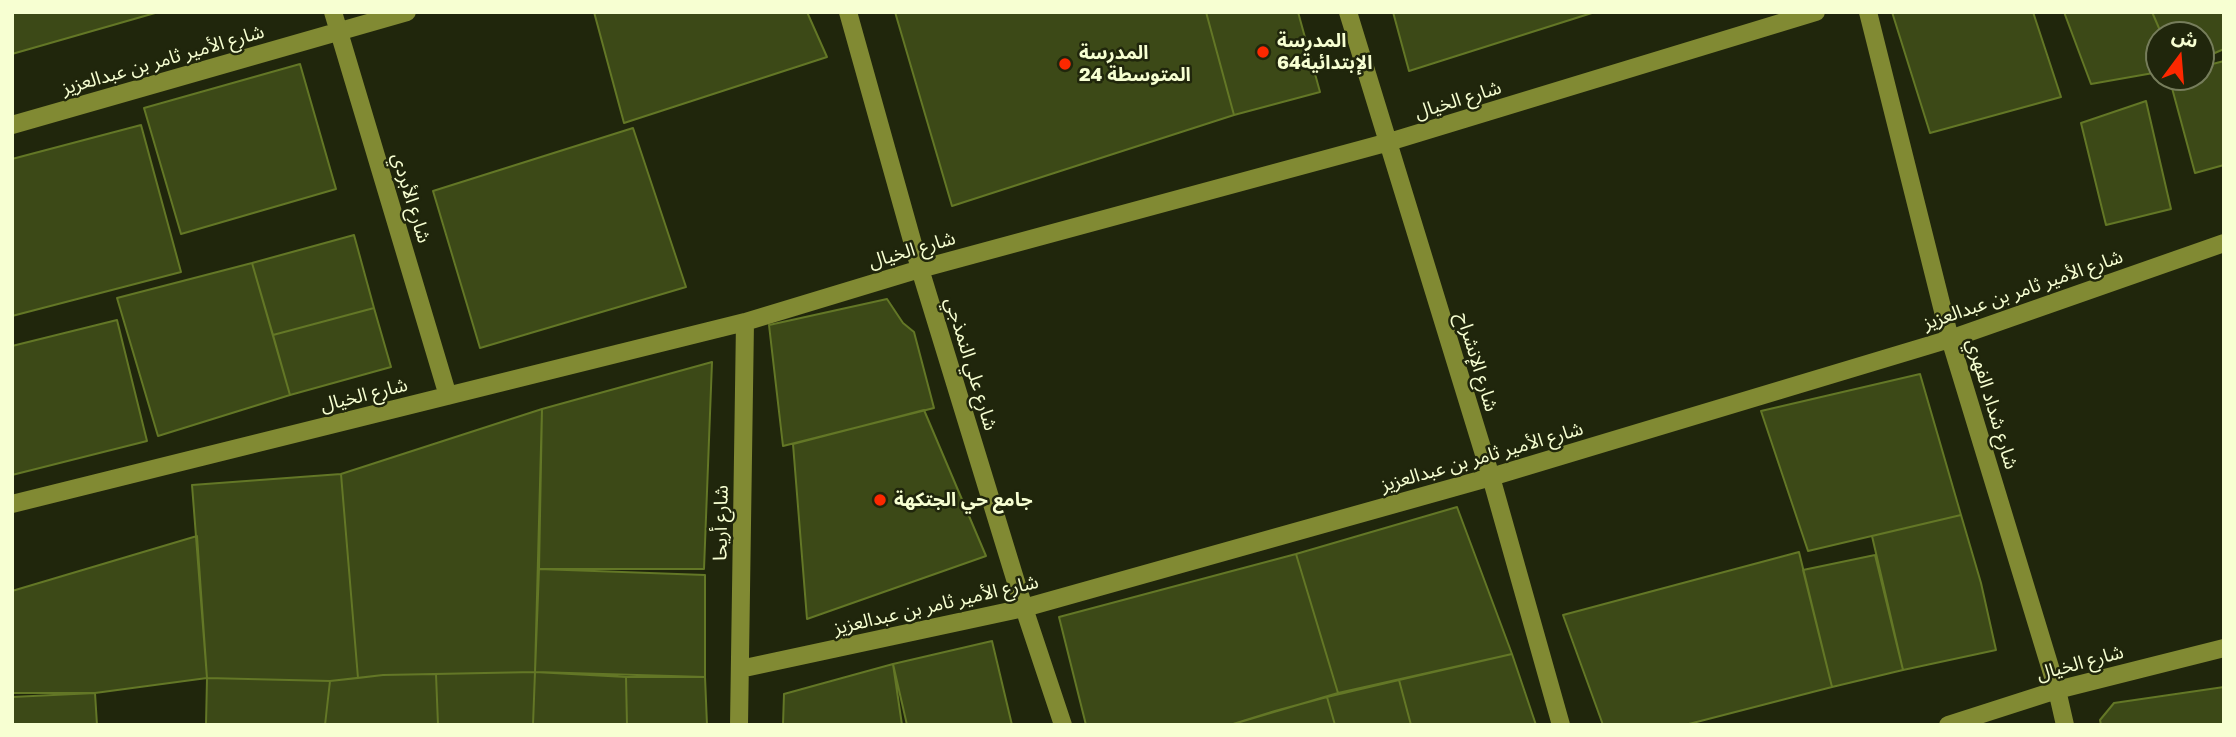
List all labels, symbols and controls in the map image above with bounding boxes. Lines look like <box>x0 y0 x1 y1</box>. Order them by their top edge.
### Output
street label: شارع الأمير ثامر بن عبدالعزيز <box>59 20 267 100</box>
north arrow <box>2145 21 2215 91</box>
text: ش <box>2170 23 2201 52</box>
place label: المدرسة الإبتدائية64 <box>1277 30 1372 74</box>
place label: المدرسة المتوسطة 24 <box>1079 42 1191 86</box>
marker: المدرسة الإبتدائية64 <box>1255 44 1271 60</box>
marker: المدرسة المتوسطة 24 <box>1057 56 1073 72</box>
street label: شارع الخيال <box>1412 76 1504 124</box>
street label: شارع الأبردي <box>387 150 435 246</box>
street label: شارع الخيال <box>866 227 958 273</box>
street label: شارع الأمير ثامر بن عبدالعزيز <box>1920 245 2126 335</box>
street label: شارع علي النمذجي <box>940 295 1002 433</box>
street label: شارع الإنشراح <box>1451 310 1503 414</box>
street label: شارع شداد الفهري <box>1961 336 2023 472</box>
street label: شارع الخيال <box>318 373 410 417</box>
street label: شارع الأمير ثامر بن عبدالعزيز <box>1378 417 1586 497</box>
street label: شارع أريحا <box>709 485 733 561</box>
place label: جامع حي الجتكهة <box>894 489 1033 511</box>
marker: جامع حي الجتكهة <box>872 492 888 508</box>
street label: شارع الأمير ثامر بن عبدالعزيز <box>831 570 1041 640</box>
street label: شارع الخيال <box>2034 640 2126 686</box>

